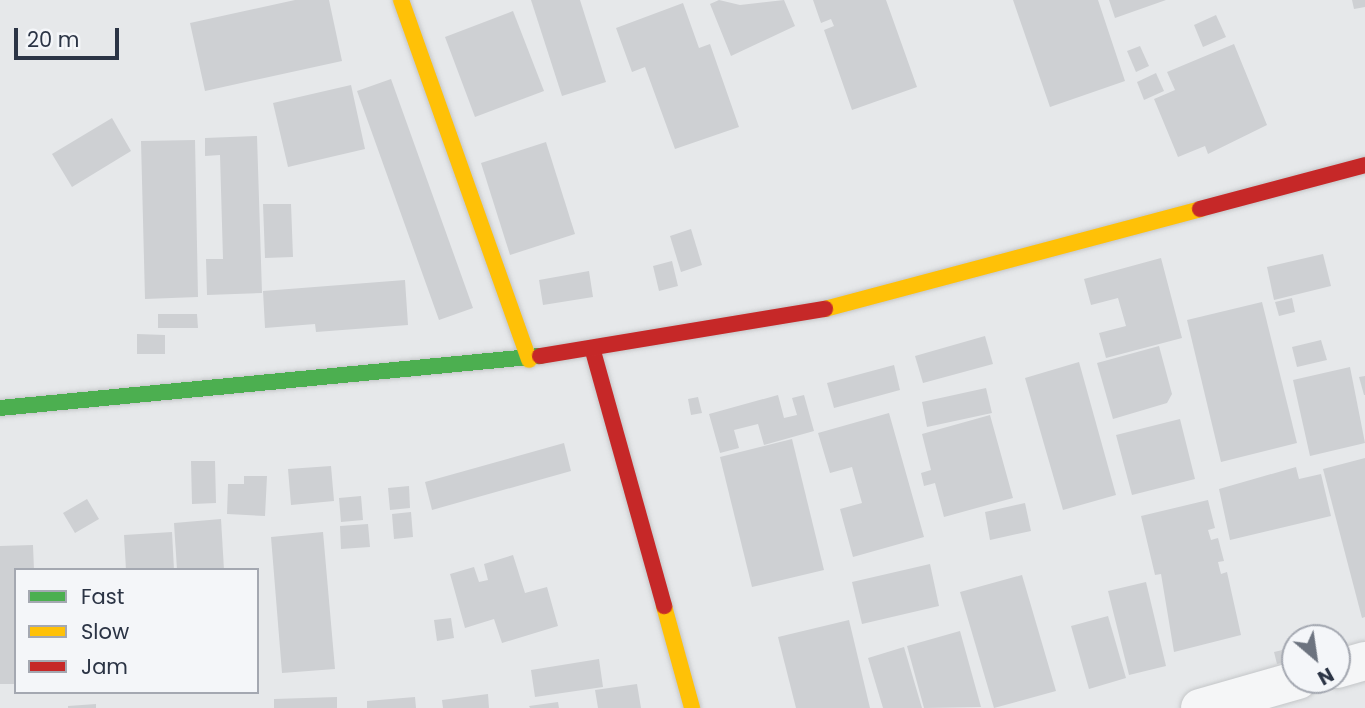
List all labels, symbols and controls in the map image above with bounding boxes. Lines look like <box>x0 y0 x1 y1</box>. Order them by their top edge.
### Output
scale bar <box>18 14 122 58</box>
text: 20 m <box>27 25 80 54</box>
legend <box>14 568 259 694</box>
text: Fast <box>81 582 124 611</box>
text: Slow <box>81 617 129 646</box>
north arrow <box>1281 624 1351 694</box>
text: Jam <box>81 652 128 681</box>
text: N <box>1313 661 1338 691</box>

